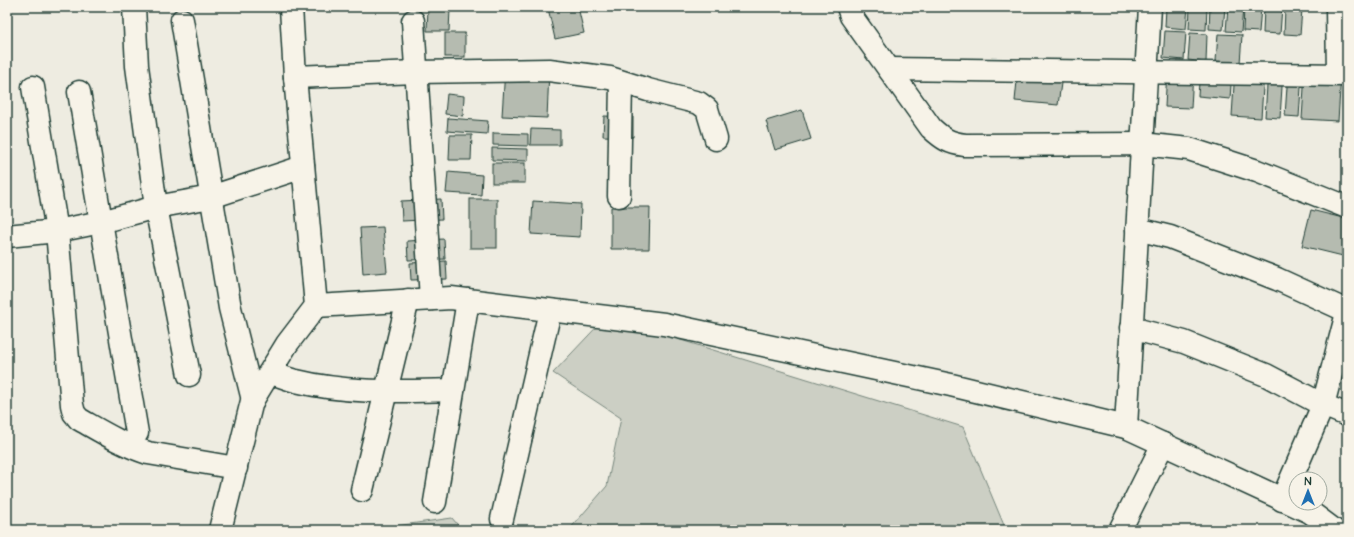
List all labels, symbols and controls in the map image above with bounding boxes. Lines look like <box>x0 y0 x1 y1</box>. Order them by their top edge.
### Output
north arrow <box>1288 471 1328 511</box>
text: N <box>1305 474 1312 489</box>

